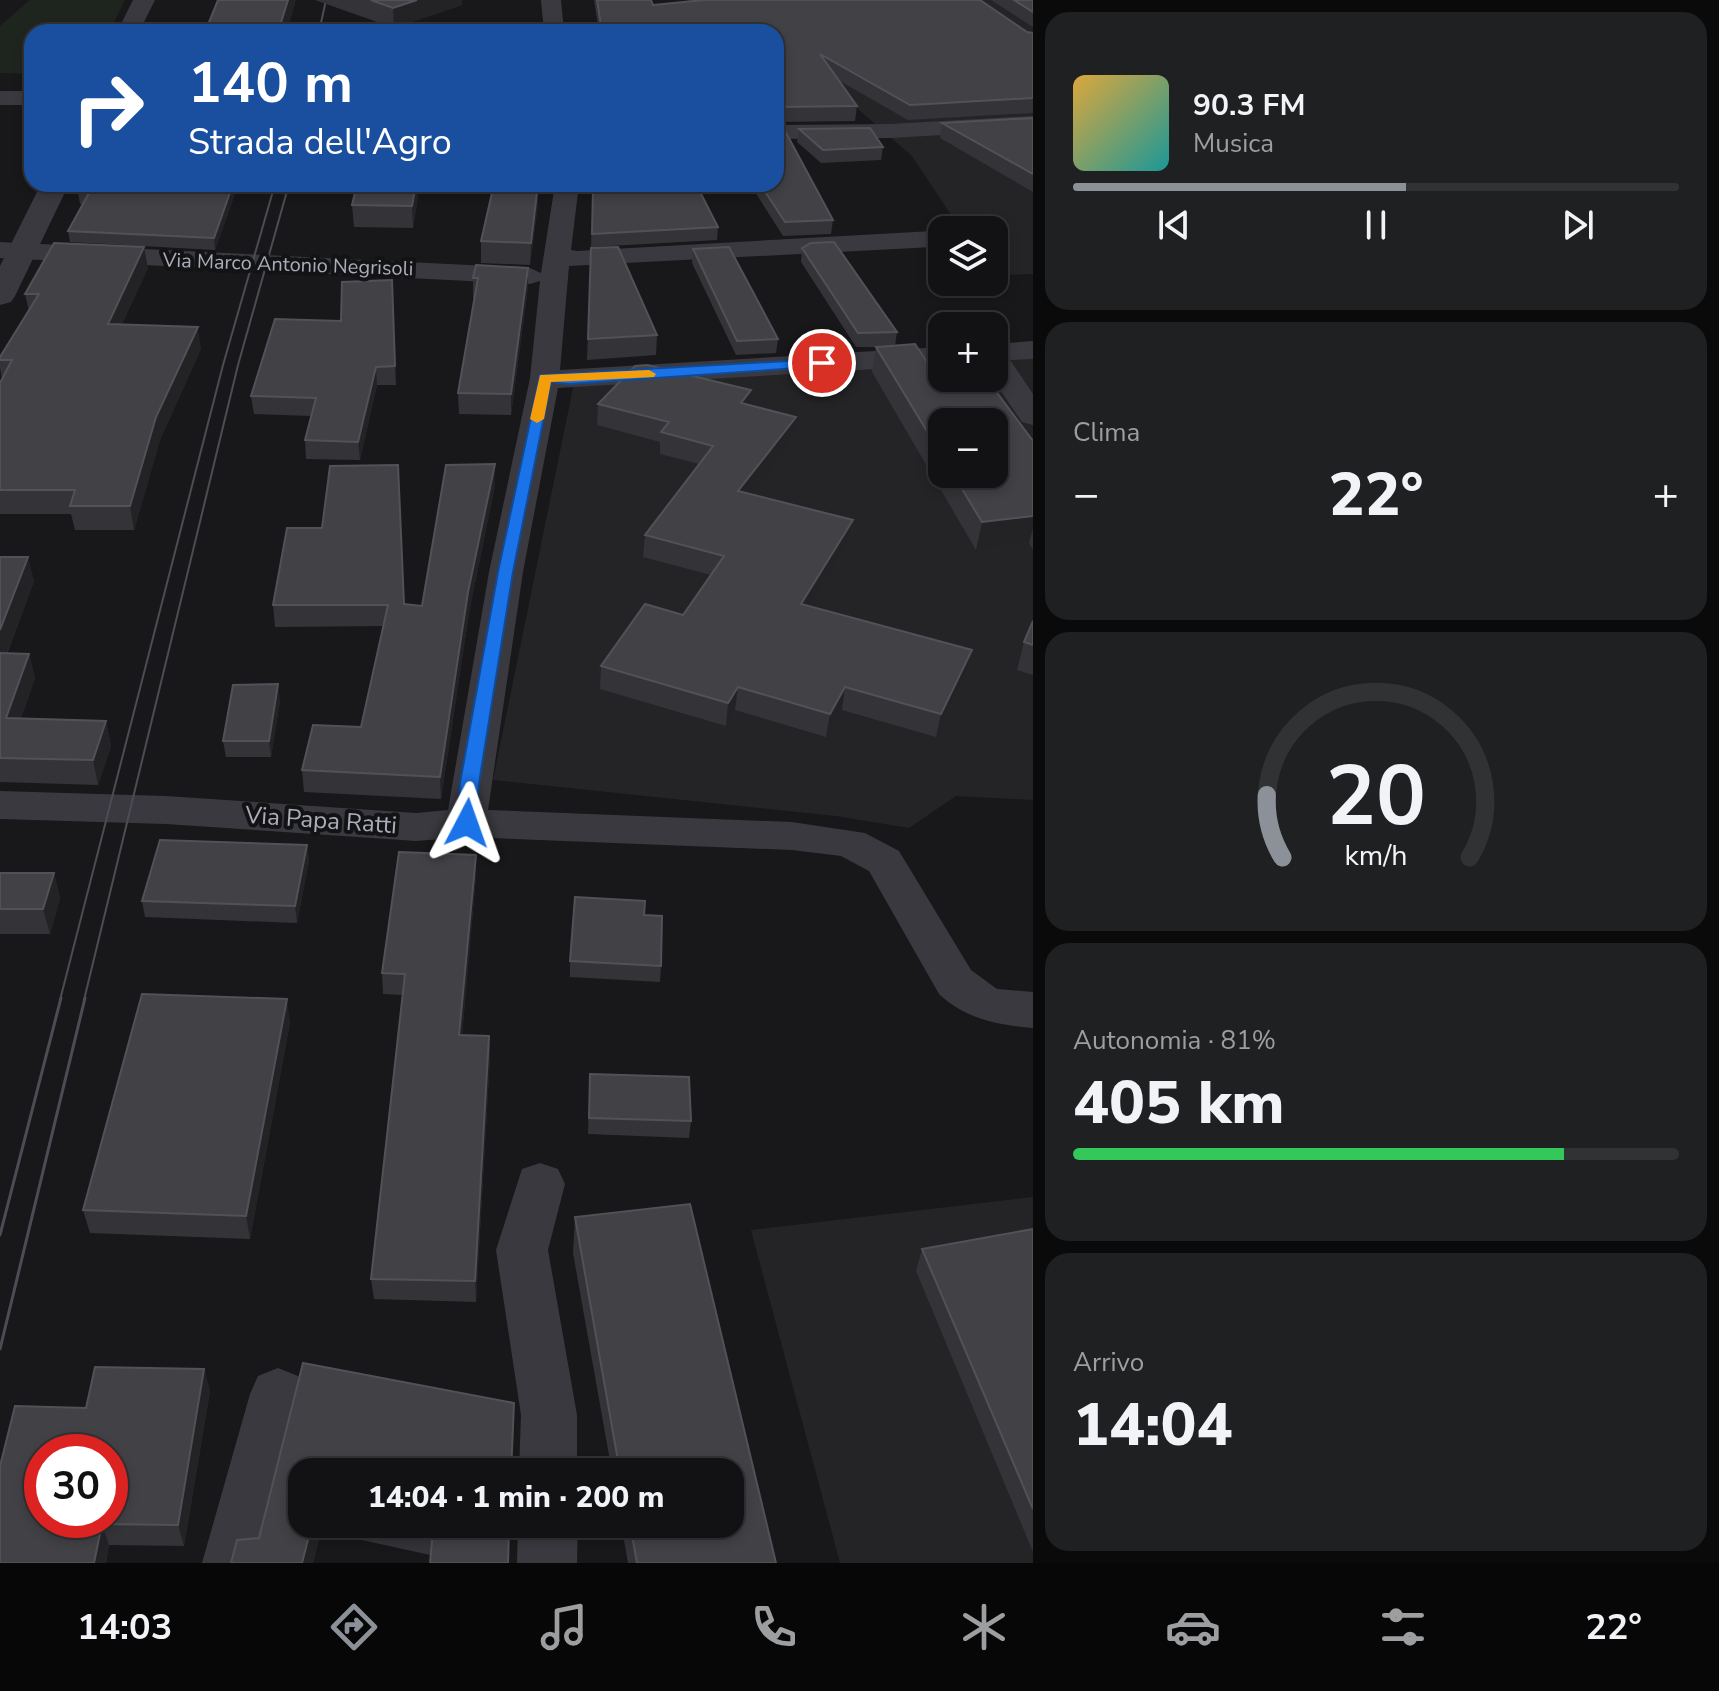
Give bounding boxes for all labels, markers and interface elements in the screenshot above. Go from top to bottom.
text: 140 m [188,45,353,122]
icon: right [56,56,160,160]
text: 90.3 FM [1193,85,1305,126]
text: Strada dell'Agro [188,118,452,167]
text: Musica [1193,126,1274,161]
icon: previous [1152,203,1196,247]
icon: pause [1354,203,1398,247]
icon: next [1556,203,1600,247]
map controls [928,216,1008,488]
button: layers [928,216,1008,296]
street label: Via Marco Antonio Negrisoli [161,247,414,282]
button: + [928,312,1008,392]
pin [788,329,856,397]
icon: arrive [800,341,844,385]
button: − [928,408,1008,488]
text: Clima [1073,415,1140,450]
text: 22° [1328,454,1424,536]
text: − [1073,465,1099,525]
text: + [1653,465,1679,525]
text: 20 [1326,739,1426,852]
position arrow [425,781,509,865]
street label: Via Papa Ratti [243,799,398,841]
text: km/h [1345,836,1407,875]
text: Autonomia · 81% [1073,1023,1276,1058]
text: 405 km [1073,1062,1285,1144]
text: Arrivo [1073,1345,1144,1380]
text: 14:04 [1073,1384,1233,1466]
speed limit sign: 30 [24,1434,128,1538]
text: 14:04 · 1 min · 200 m [368,1477,664,1518]
icon: directions [326,1599,382,1655]
icon: music [536,1599,592,1655]
icon: phone [746,1599,802,1655]
icon: climate [956,1599,1012,1655]
icon: car [1165,1599,1221,1655]
icon: filters [1375,1599,1431,1655]
text: 14:03 [77,1603,172,1652]
text: 22° [1585,1603,1642,1652]

